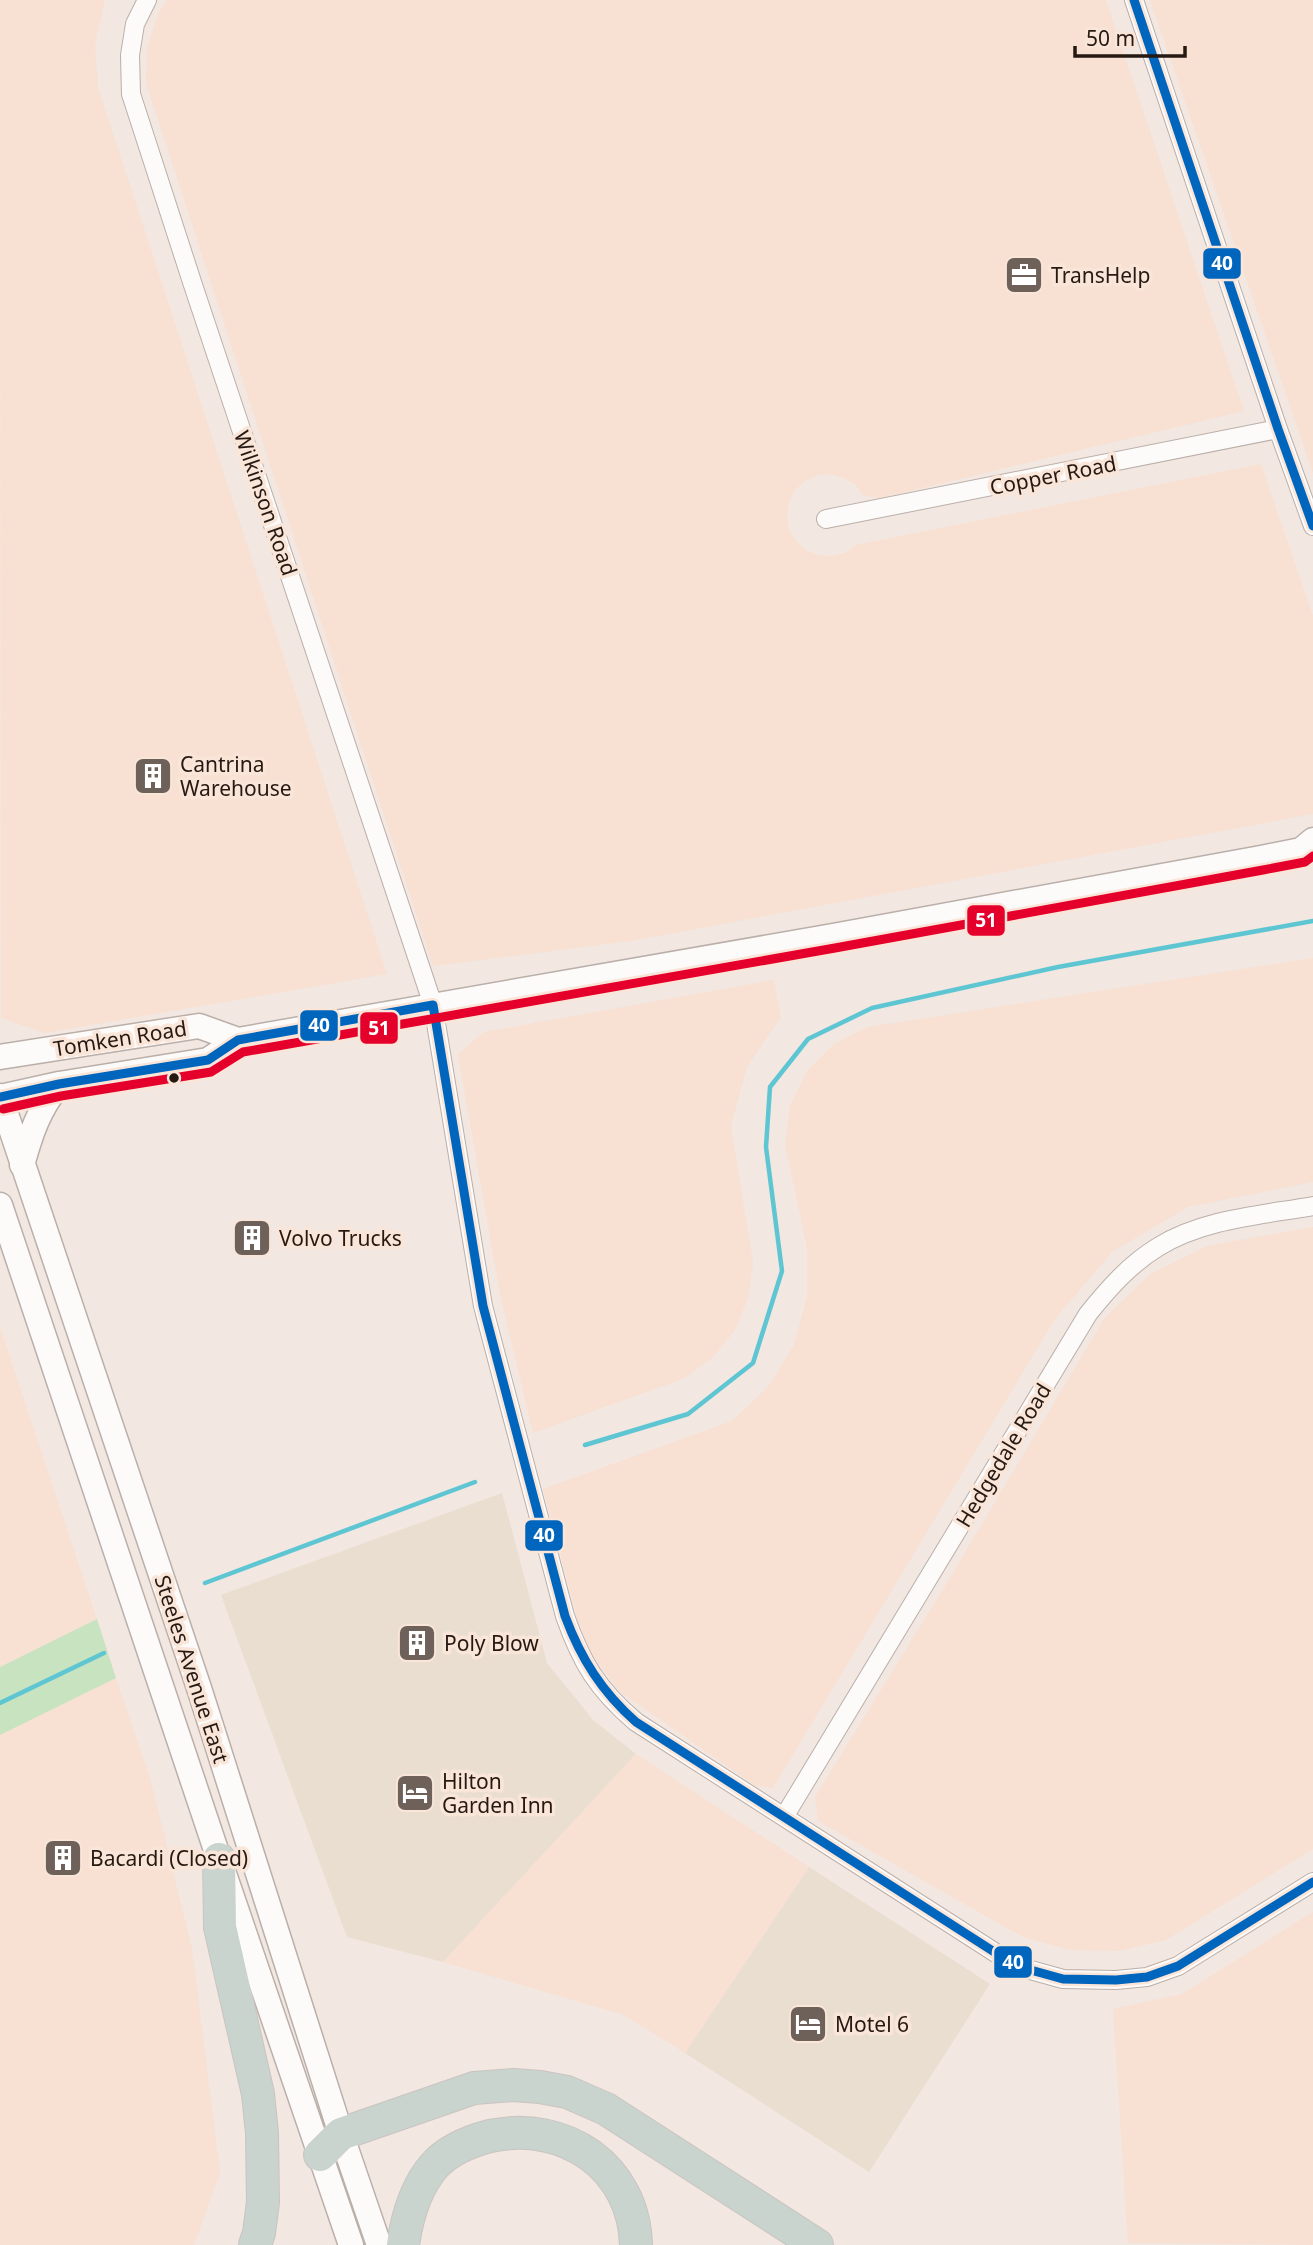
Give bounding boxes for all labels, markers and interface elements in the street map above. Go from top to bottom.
scale bar [1075,14,1185,58]
text: 50 m [1086,24,1135,52]
line badge: 40 [1202,247,1242,280]
text: 40 [1211,250,1233,276]
office icon: TransHelp [1003,254,1045,296]
place label: TransHelp [1051,261,1150,289]
street label: Wilkinson Road [228,427,304,579]
street label: Copper Road [987,449,1119,501]
place label: Cantrina Warehouse [180,750,292,802]
building icon: Cantrina Warehouse [132,755,174,797]
line badge: 51 [966,904,1006,937]
text: 51 [975,907,997,933]
line badge: 40 [299,1009,339,1042]
line badge: 51 [359,1011,399,1045]
text: 40 [308,1012,330,1038]
street label: Tomken Road [51,1014,189,1062]
text: 51 [368,1015,390,1041]
unlabelled marker [167,1071,181,1085]
building icon: Volvo Trucks [231,1217,273,1259]
place label: Volvo Trucks [279,1224,402,1252]
street label: Hedgedale Road [949,1378,1057,1532]
line badge: 40 [524,1519,564,1552]
text: 40 [533,1522,555,1548]
street label: Steeles Avenue East [148,1572,236,1767]
building icon: Poly Blow [396,1622,438,1664]
place label: Poly Blow [444,1629,539,1657]
place label: Hilton Garden Inn [442,1767,554,1819]
hotel icon: Hilton Garden Inn [394,1772,436,1814]
building icon: Bacardi (Closed) [42,1837,84,1879]
place label: Bacardi (Closed) [90,1844,248,1872]
line badge: 40 [993,1945,1033,1979]
text: 40 [1002,1949,1024,1975]
hotel icon: Motel 6 [787,2003,829,2045]
place label: Motel 6 [835,2010,909,2038]

